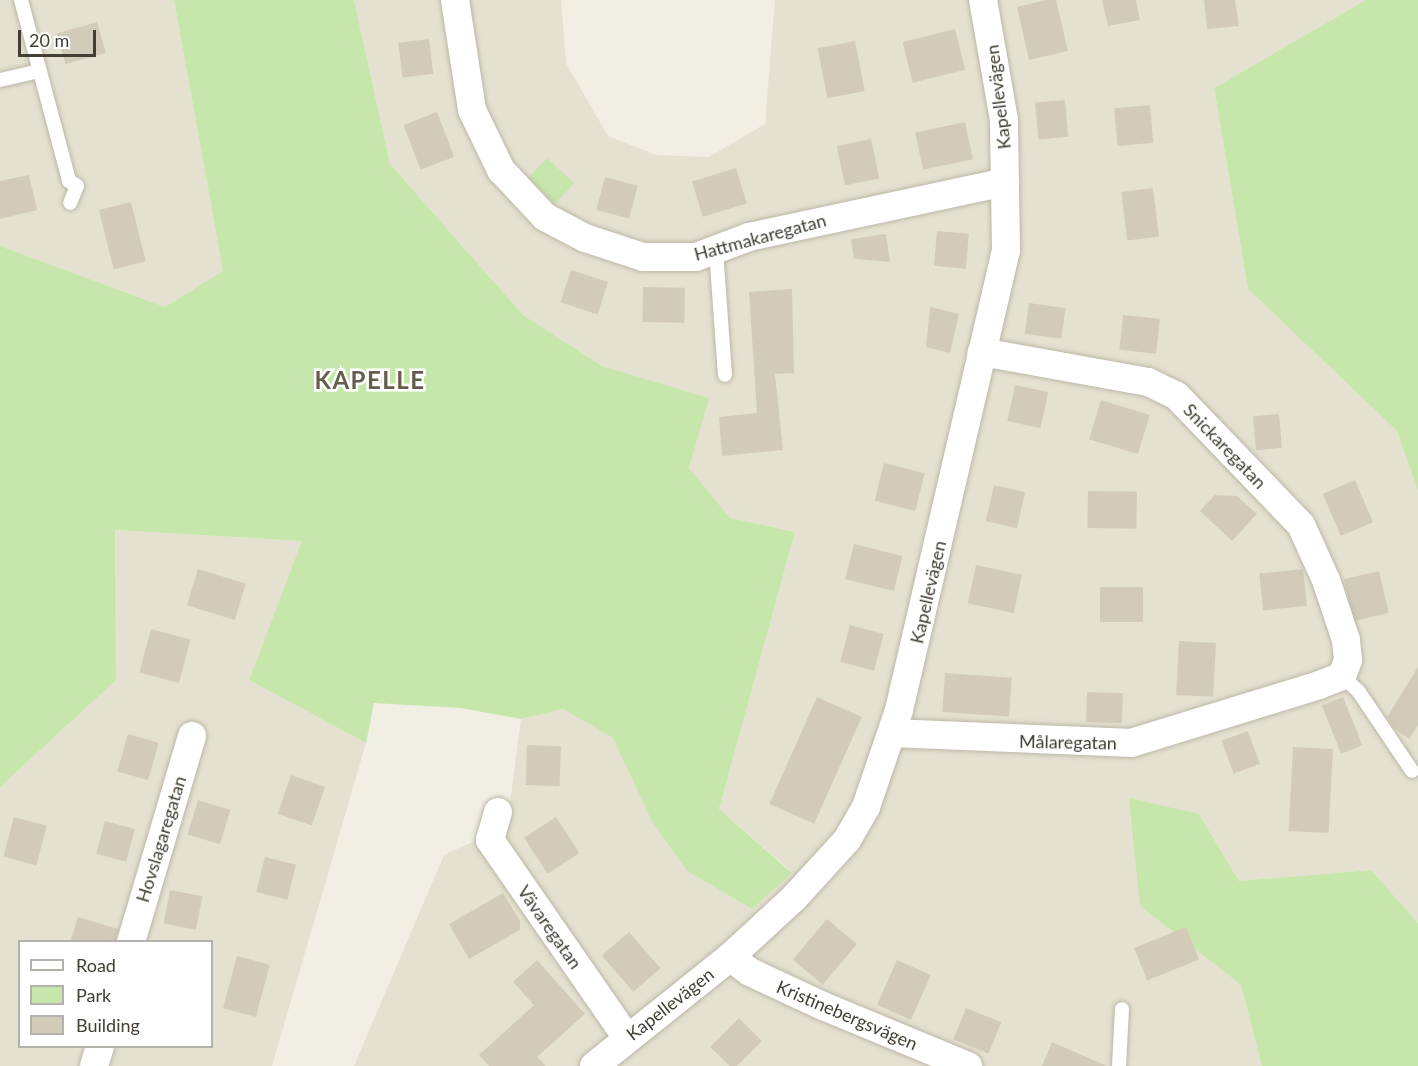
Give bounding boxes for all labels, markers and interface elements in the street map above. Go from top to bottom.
scale bar [21,18,99,56]
text: 20 m [29,29,69,51]
street label: Kapellevägen [981,44,1015,150]
street label: Hattmakaregatan [692,209,828,265]
district label: KAPELLE [314,366,426,394]
street label: Snickaregatan [1179,399,1271,493]
street label: Kapellevägen [906,538,950,646]
street label: Målaregatan [1019,730,1117,754]
street label: Hovslagaregatan [132,773,190,905]
street label: Vävaregatan [513,881,587,973]
legend [18,940,213,1048]
text: Road [76,954,116,976]
street label: Kapellevägen [622,963,718,1045]
street label: Kristinebergsvägen [773,976,921,1054]
text: Park [76,984,111,1006]
text: Building [76,1014,140,1036]

